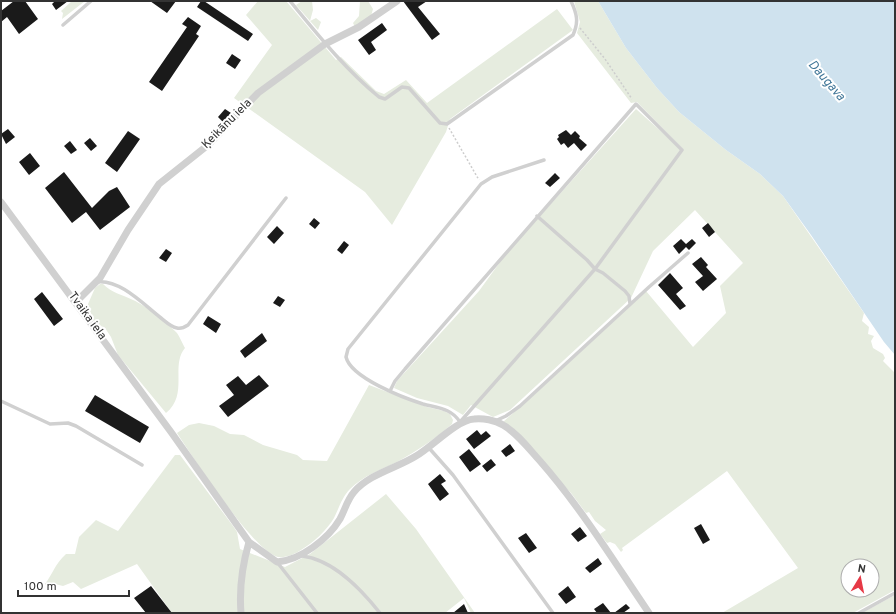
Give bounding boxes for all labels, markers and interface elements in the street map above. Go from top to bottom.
water label: Daugava [804,57,848,105]
street label: Ķeikānu iela [198,95,256,153]
street label: Tvaika iela [64,289,110,343]
north arrow [840,558,880,598]
text: N [856,562,867,577]
scale bar [18,572,129,598]
text: 100 m [24,579,57,595]

